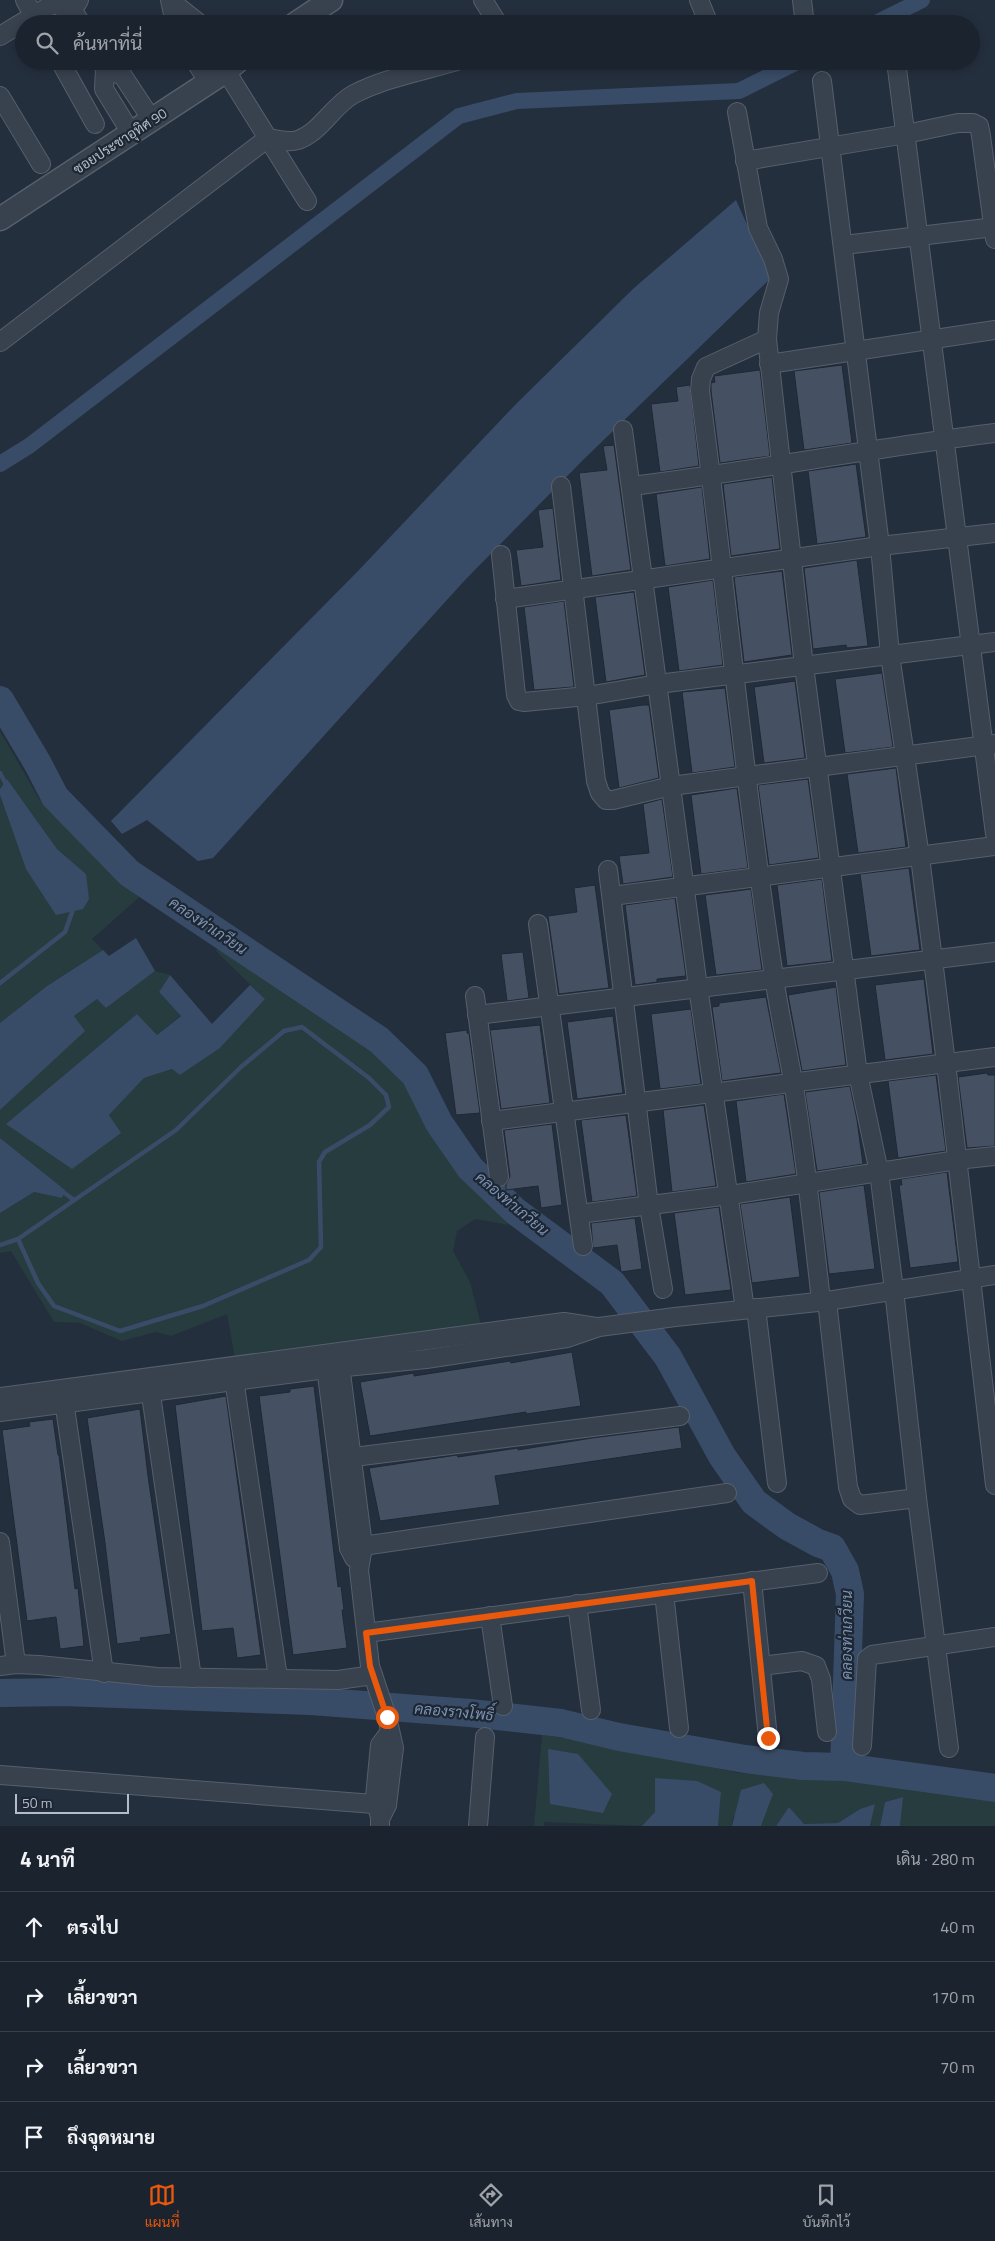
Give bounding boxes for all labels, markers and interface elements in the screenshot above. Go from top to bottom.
search box [15,15,980,70]
text: ค้นหาที่นี่ [73,28,142,57]
icon: search [33,29,61,57]
street label: ซอยประชาอุทิศ 90 [69,102,171,179]
water label: คลองท่าเกวียน [165,891,252,960]
water label: คลองท่าเกวียน [471,1166,554,1242]
water label: คลองท่าเกวียน [835,1590,858,1680]
water label: คลองรางโพธิ์ [414,1693,498,1727]
route start [376,1706,399,1729]
route end [757,1727,780,1750]
scale bar [15,1791,129,1814]
text: 50 m [22,1792,52,1813]
text: 4 นาที [20,1843,75,1875]
text: เดิน · 280 m [896,1847,975,1871]
text: ตรงไป [67,1912,119,1941]
icon: ahead [20,1913,48,1941]
text: 40 m [940,1915,975,1939]
text: เลี้ยวขวา [67,1982,138,2011]
icon: right [20,1983,48,2011]
text: 170 m [931,1985,975,2009]
text: เลี้ยวขวา [67,2052,138,2081]
icon: right [20,2053,48,2081]
text: 70 m [940,2055,975,2079]
text: ถึงจุดหมาย [67,2122,155,2151]
icon: arrive [20,2123,48,2151]
tab: แผนที่ [145,2181,180,2232]
tab: เส้นทาง [469,2181,513,2232]
tab: บันทึกไว้ [802,2181,850,2232]

